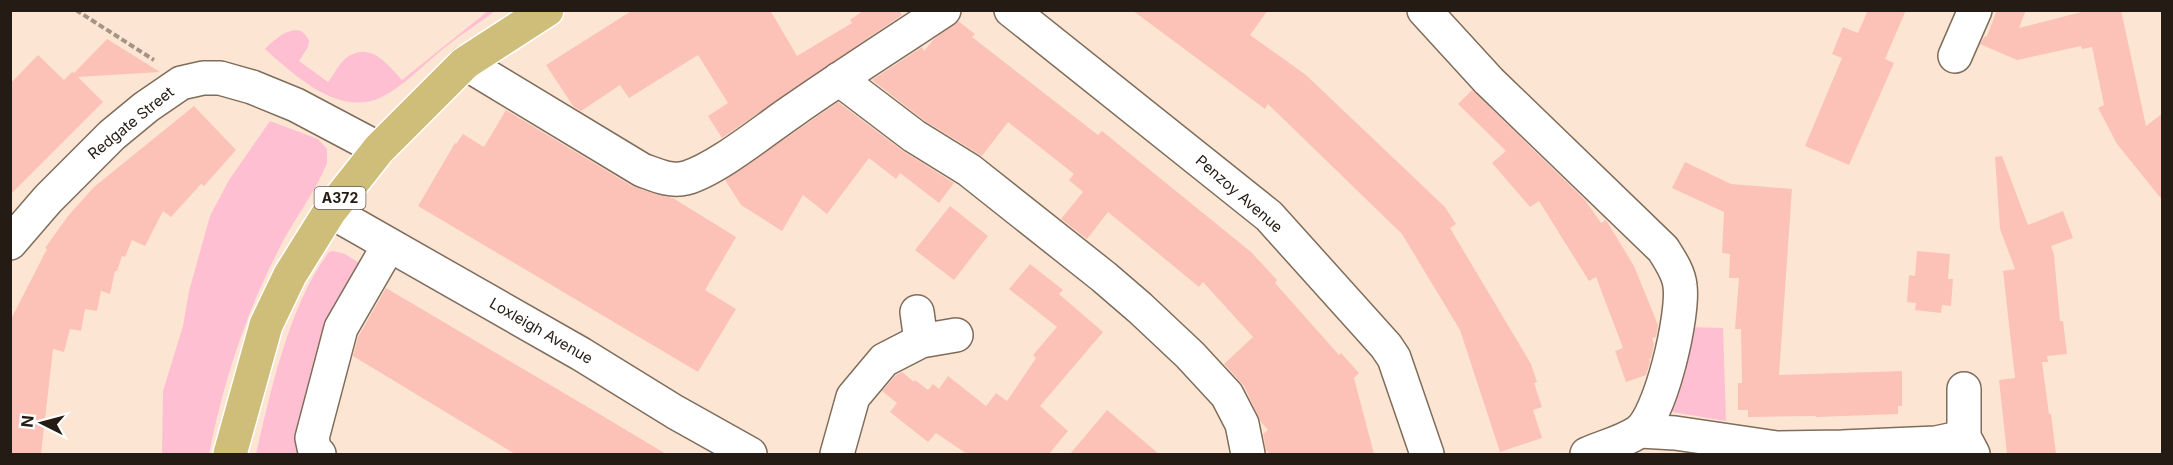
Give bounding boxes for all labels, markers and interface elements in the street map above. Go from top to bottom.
street label: Redgate Street [84,82,178,163]
street label: Penzoy Avenue [1192,151,1287,237]
road number: A372 [314,187,366,209]
street label: Loxleigh Avenue [486,293,596,368]
north arrow [12,393,72,453]
text: N [16,414,38,429]

